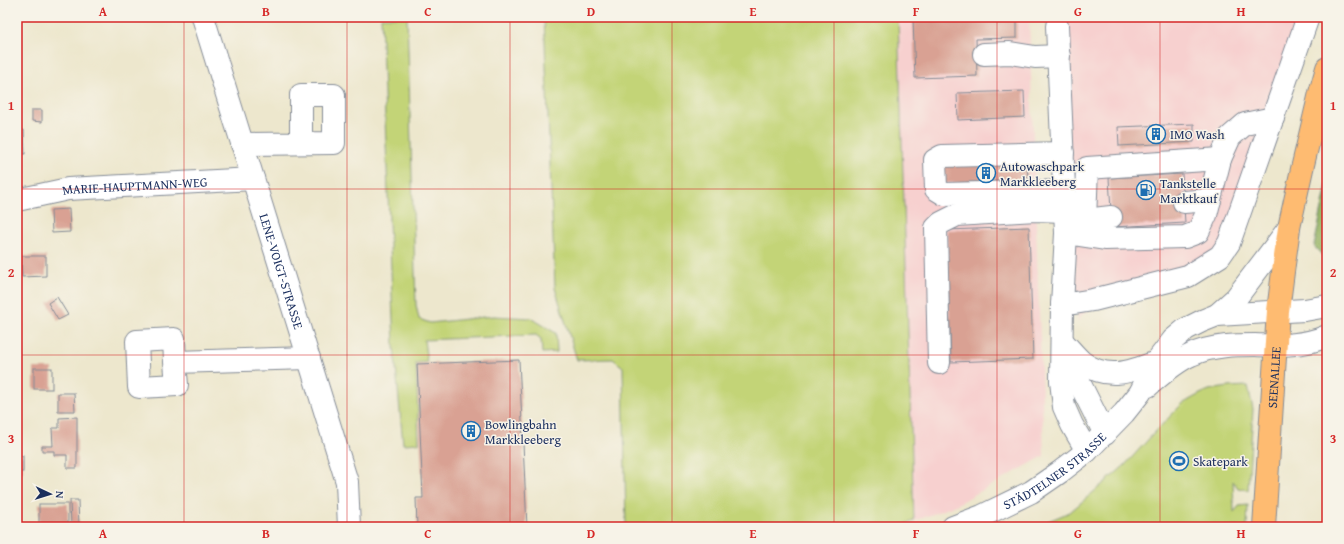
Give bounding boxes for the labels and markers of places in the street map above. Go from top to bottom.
building icon: IMO Wash [1145,123,1167,145]
place label: IMO Wash [1170,125,1225,144]
place label: Autowaschpark Markkleeberg [1000,157,1085,191]
building icon: Autowaschpark Markkleeberg [975,162,997,184]
place label: Tankstelle Marktkauf [1160,174,1219,208]
fuel station icon: Tankstelle Marktkauf [1135,179,1157,201]
place label: Bowlingbahn Markkleeberg [485,415,561,449]
building icon: Bowlingbahn Markkleeberg [460,420,482,442]
sports icon: Skatepark [1168,450,1190,472]
place label: Skatepark [1193,452,1248,471]

